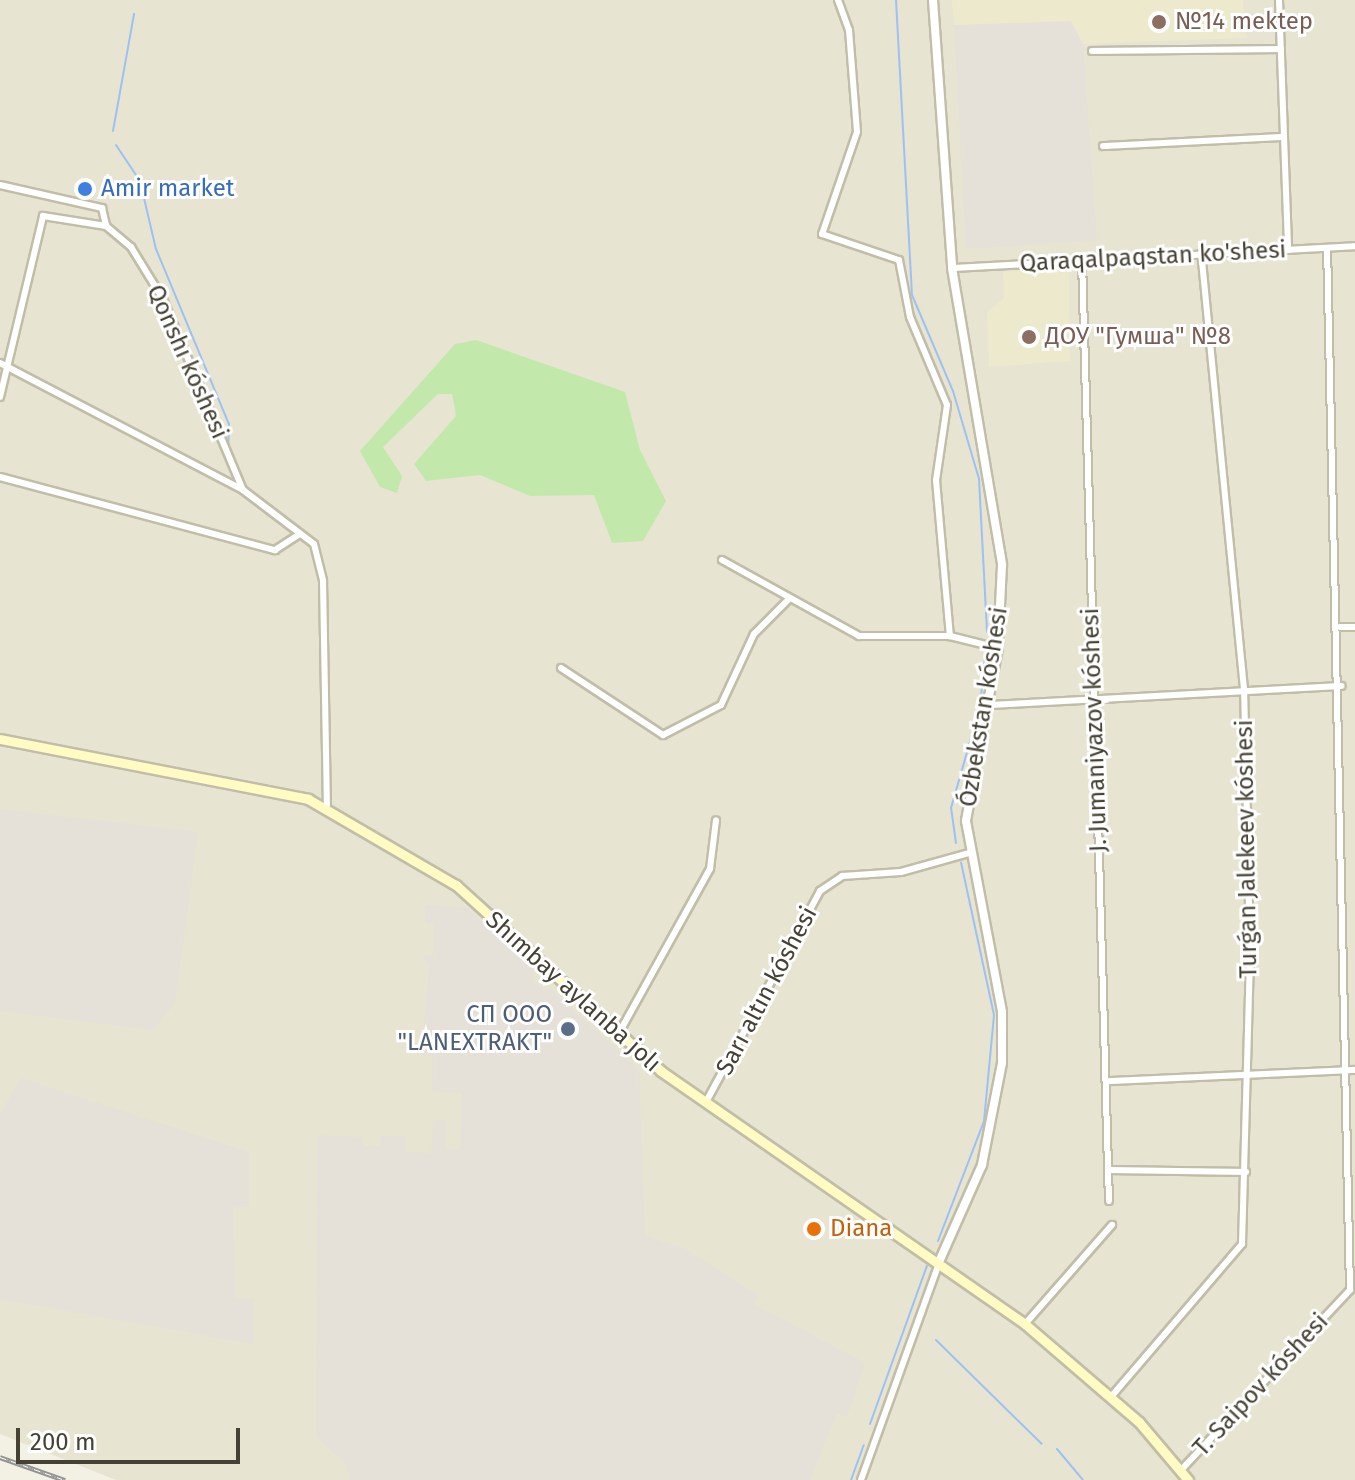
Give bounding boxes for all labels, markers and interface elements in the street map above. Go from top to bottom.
place label: №14 mektep [1175,8,1313,36]
marker: №14 mektep [1150,13,1168,31]
place label: Amir market [101,175,234,203]
marker: Amir market [76,180,94,198]
street label: Qaraqalpaqstan ko'shesi [1019,236,1287,278]
street label: Qonshı kóshesi [140,281,234,443]
place label: ДОУ "Гумша" №8 [1045,323,1231,351]
marker: ДОУ "Гумша" №8 [1020,328,1038,346]
street label: Ózbekstan kóshesi [954,605,1014,809]
street label: J. Jumaniyazov kóshesi [1076,607,1114,853]
street label: Turǵan Jalekeev kóshesi [1230,719,1264,979]
street label: Sarı altın kóshesi [710,902,824,1080]
street label: Shımbay aylanba jolı [479,906,667,1078]
place label: СП ООО "LANEXTRAKT" [397,1001,552,1057]
marker: СП ООО "LANEXTRAKT" [559,1020,577,1038]
place label: Diana [830,1215,892,1243]
marker: Diana [805,1220,823,1238]
street label: T. Saipov kóshesi [1187,1308,1335,1462]
scale bar [20,1412,244,1462]
text: 200 m [30,1428,96,1456]

